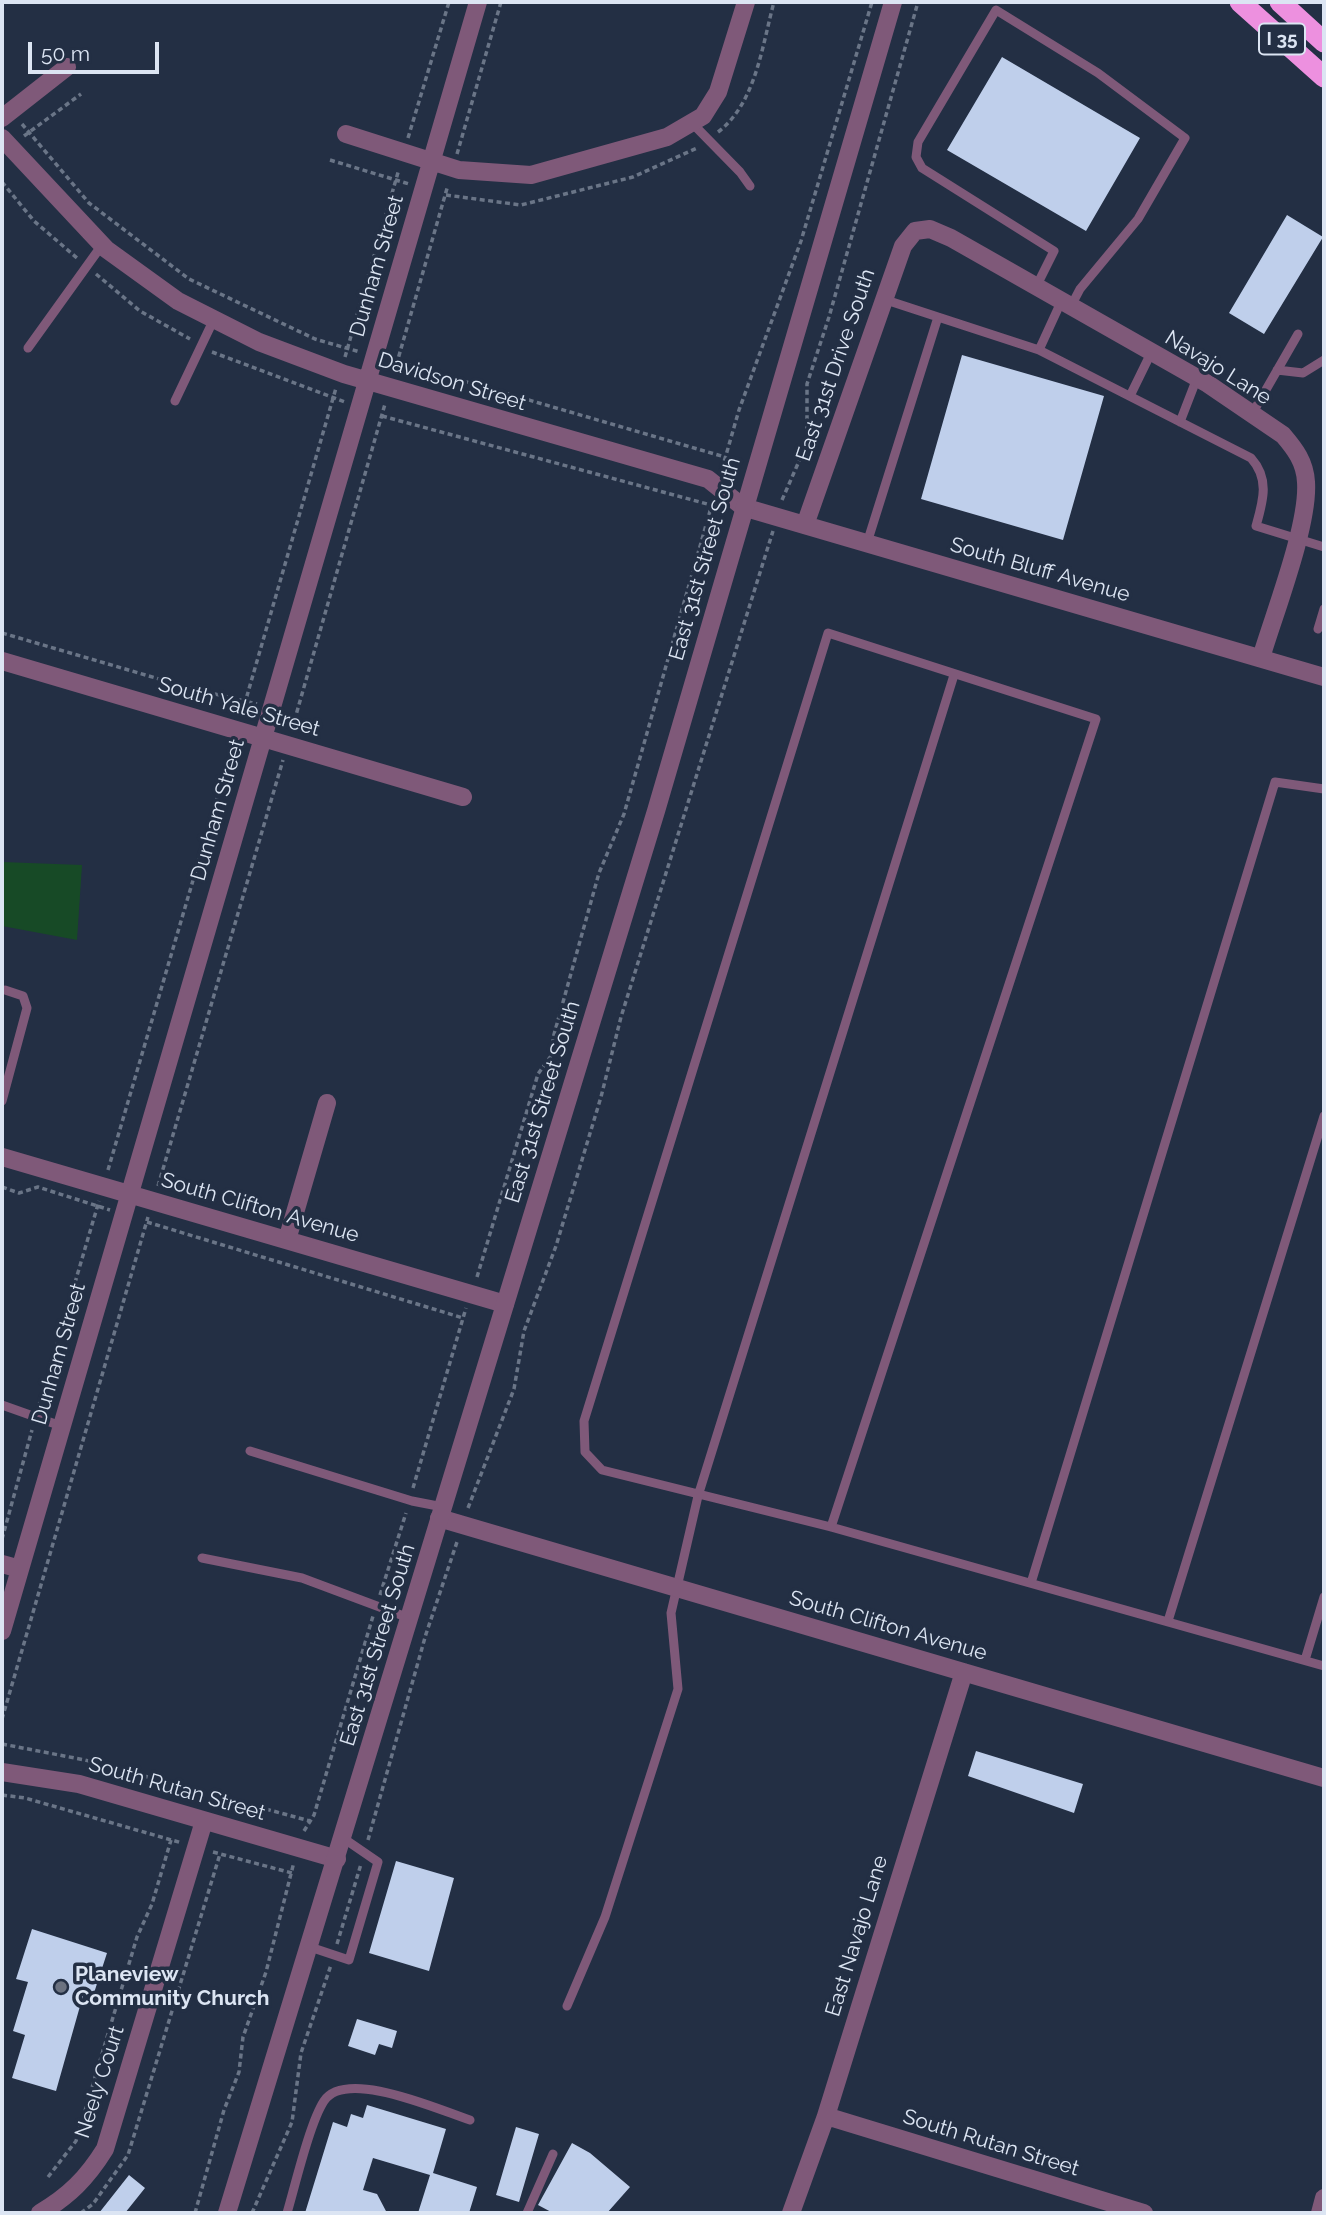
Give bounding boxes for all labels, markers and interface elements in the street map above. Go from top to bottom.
road number: I 35 [1259,23,1305,54]
scale bar [32,28,163,72]
text: 50 m [41,41,90,66]
street label: Dunham Street [345,192,409,340]
street label: East 31st Drive South [791,265,881,465]
street label: Navajo Lane [1160,325,1276,411]
street label: Davidson Street [375,348,529,416]
street label: East 31st Street South [664,455,746,663]
street label: South Bluff Avenue [947,532,1133,608]
street label: South Yale Street [155,672,323,742]
street label: Dunham Street [186,736,250,884]
street label: East 31st Street South [500,998,586,1206]
street label: South Clifton Avenue [158,1168,362,1248]
street label: Dunham Street [27,1280,91,1428]
street label: East 31st Street South [335,1541,421,1749]
street label: South Clifton Avenue [786,1586,990,1666]
street label: South Rutan Street [86,1752,268,1826]
street label: East Navajo Lane [821,1852,893,2020]
place label: Planeview Community Church [75,1962,269,2012]
marker: Planeview Community Church [53,1979,69,1995]
street label: Neely Court [70,2023,130,2141]
street label: South Rutan Street [900,2104,1082,2182]

